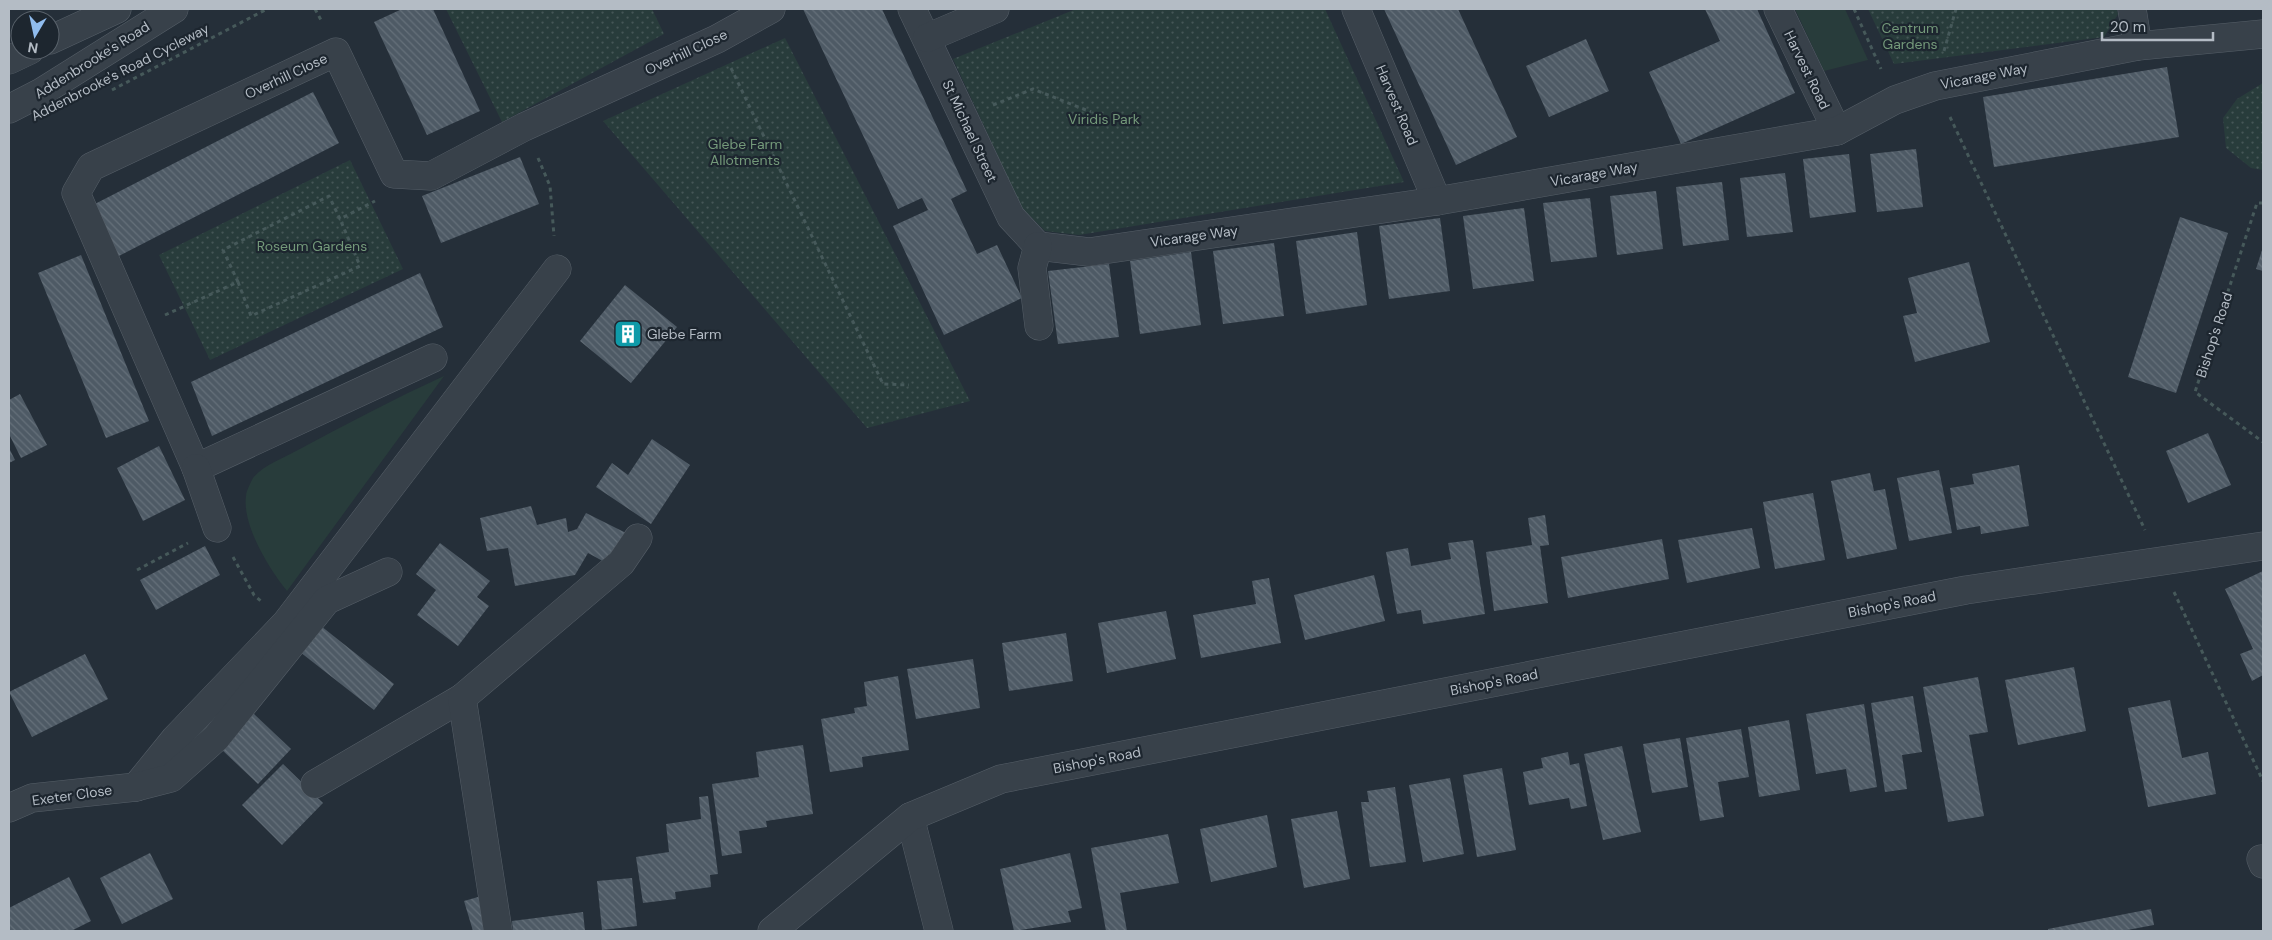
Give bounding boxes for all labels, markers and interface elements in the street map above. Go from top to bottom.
north arrow [10,10,60,60]
scale bar [2102,10,2213,42]
street label: Addenbrooke's Road [31,17,153,103]
text: 20 m [2110,17,2146,37]
street label: Addenbrooke's Road Cycleway [28,19,212,125]
park label: Centrum Gardens [1881,19,1939,53]
street label: Overhill Close [642,25,730,79]
street label: Harvest Road [1780,27,1834,113]
text: N [27,38,39,58]
street label: Overhill Close [242,49,330,103]
street label: Vicarage Way [1939,59,2029,93]
street label: Harvest Road [1372,62,1422,148]
street label: St Michael Street [938,77,1002,185]
park label: Viridis Park [1068,110,1140,128]
park label: Glebe Farm Allotments [708,135,782,169]
street label: Vicarage Way [1549,157,1639,191]
street label: Vicarage Way [1149,221,1239,251]
park label: Roseum Gardens [257,237,367,255]
street label: Bishop's Road [2192,290,2236,380]
building icon: Glebe Farm [613,319,643,349]
place label: Glebe Farm [647,325,721,343]
street label: Bishop's Road [1847,587,1937,621]
street label: Bishop's Road [1449,665,1539,699]
street label: Bishop's Road [1052,743,1142,777]
street label: Exeter Close [31,780,113,810]

